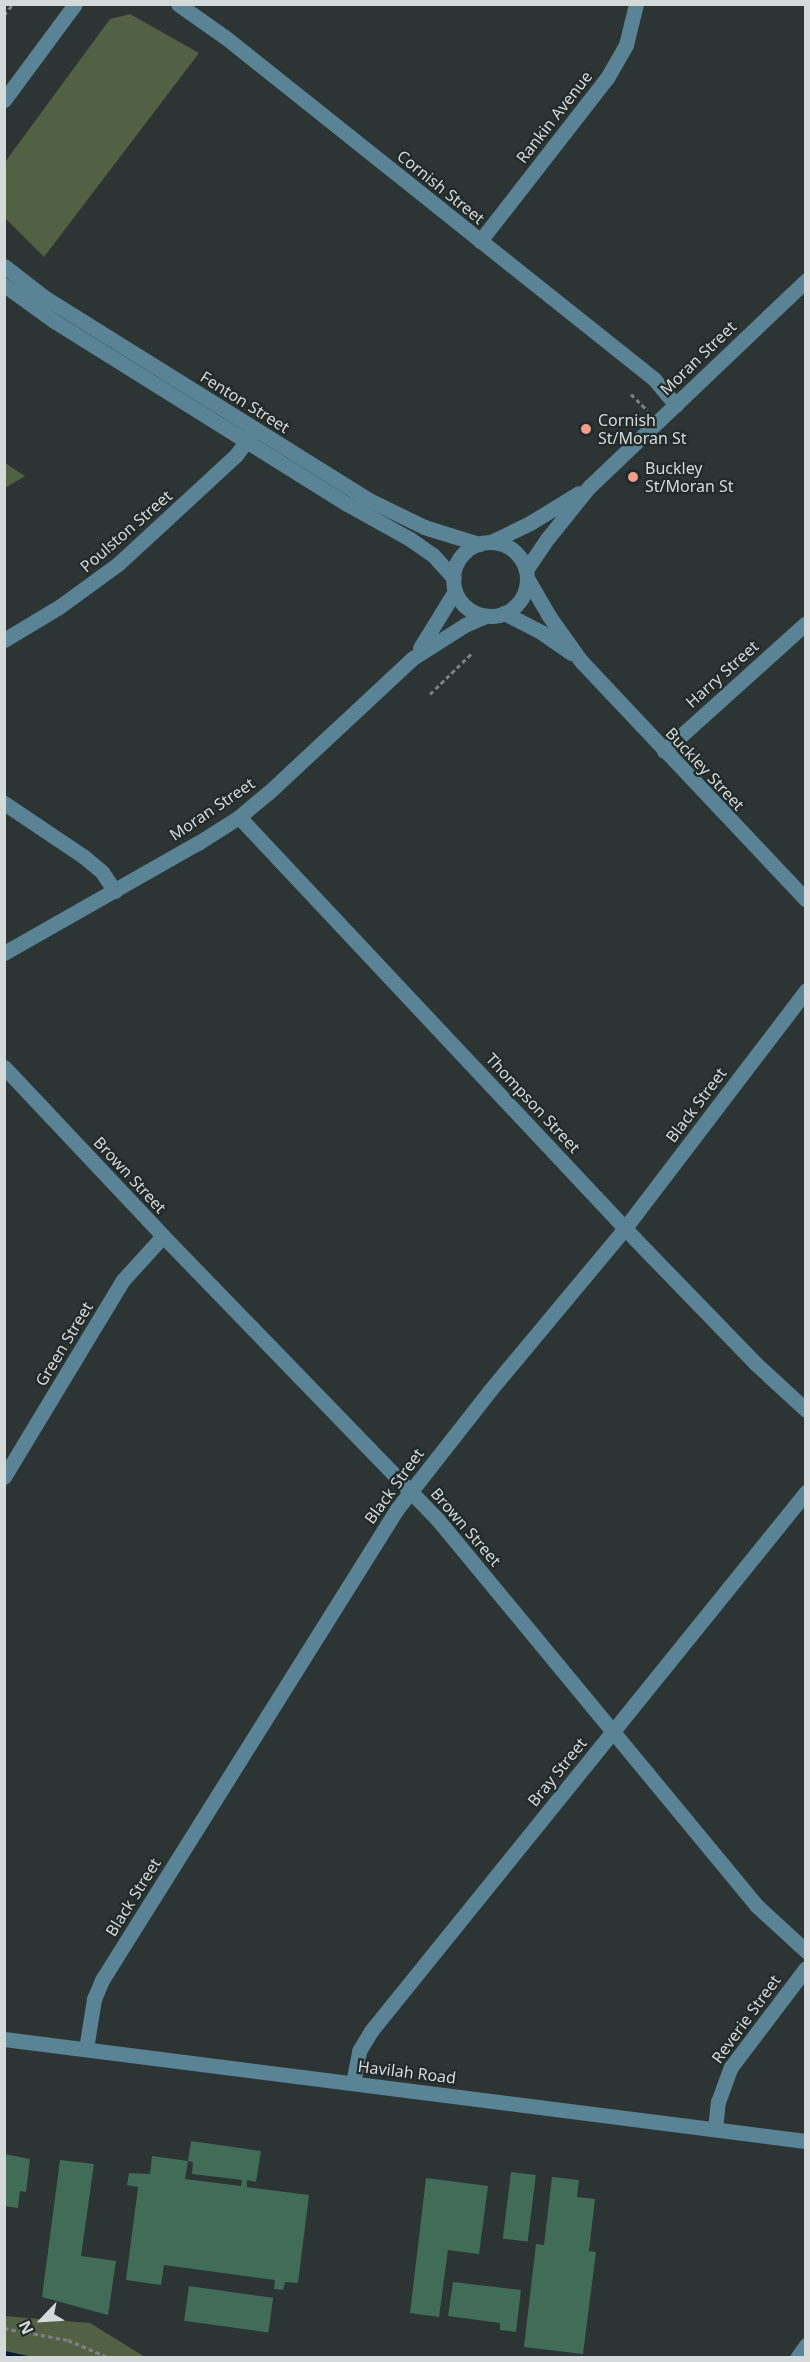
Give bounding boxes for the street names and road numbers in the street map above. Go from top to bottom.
street label: Rankin Avenue [512,67,596,167]
street label: Cornish Street [393,146,489,228]
street label: Moran Street [656,317,740,399]
street label: Fenton Street [197,367,293,437]
street label: Poulston Street [76,486,176,576]
street label: Harry Street [682,636,762,712]
street label: Buckley Street [662,724,748,814]
street label: Moran Street [166,774,258,844]
street label: Thompson Street [482,1049,584,1157]
street label: Black Street [662,1064,730,1146]
street label: Brown Street [90,1133,170,1217]
street label: Green Street [31,1298,97,1390]
street label: Black Street [360,1445,428,1527]
street label: Brown Street [427,1484,505,1570]
street label: Bray Street [524,1734,590,1810]
street label: Black Street [101,1854,165,1940]
street label: Reverie Street [708,1971,784,2067]
street label: Havilah Road [357,2056,457,2088]

